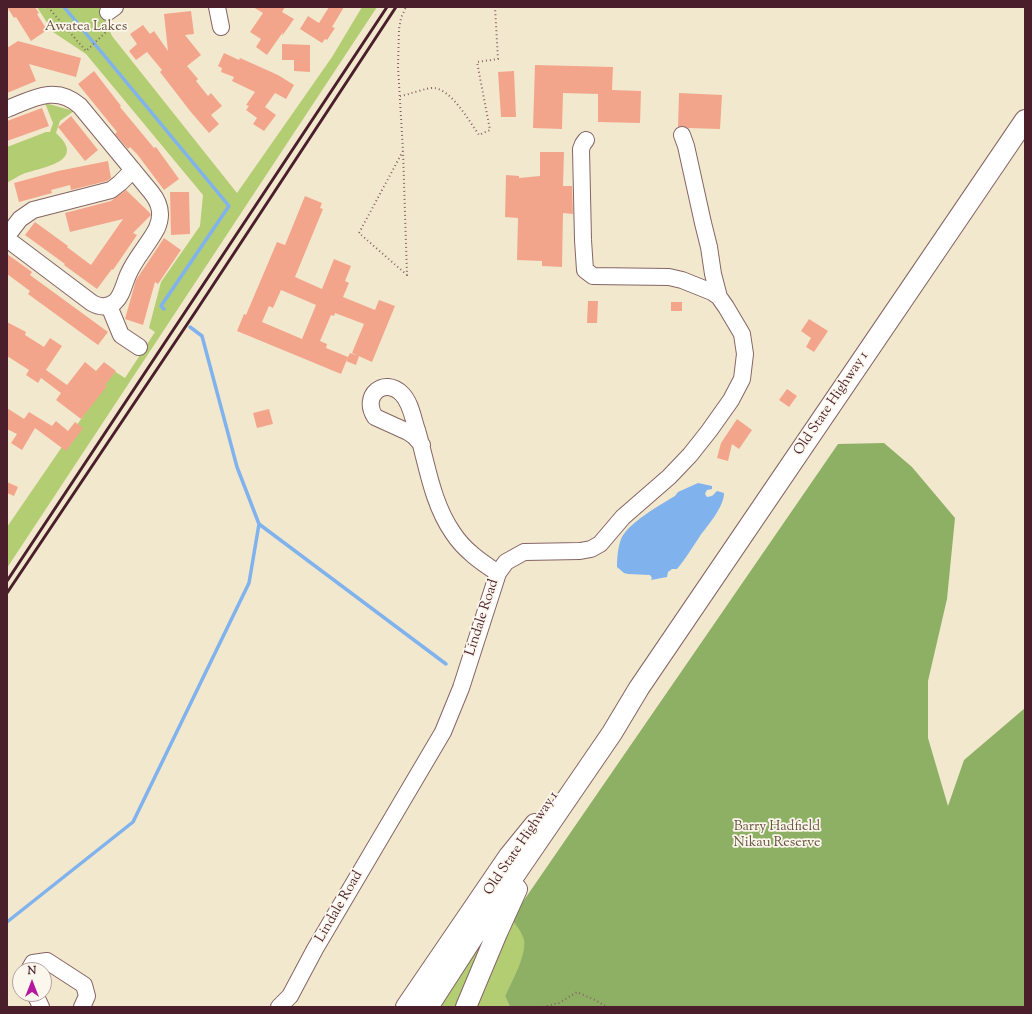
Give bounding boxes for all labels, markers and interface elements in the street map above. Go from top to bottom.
park label: Awatea Lakes [45,20,127,36]
street label: Old State Highway 1 [791,349,873,459]
street label: Lindale Road [463,578,503,658]
street label: Old State Highway 1 [481,789,563,899]
park label: Barry Hadfield Nikau Reserve [734,820,820,852]
street label: Lindale Road [313,868,367,946]
north arrow [12,962,52,1002]
text: N [28,963,36,979]

